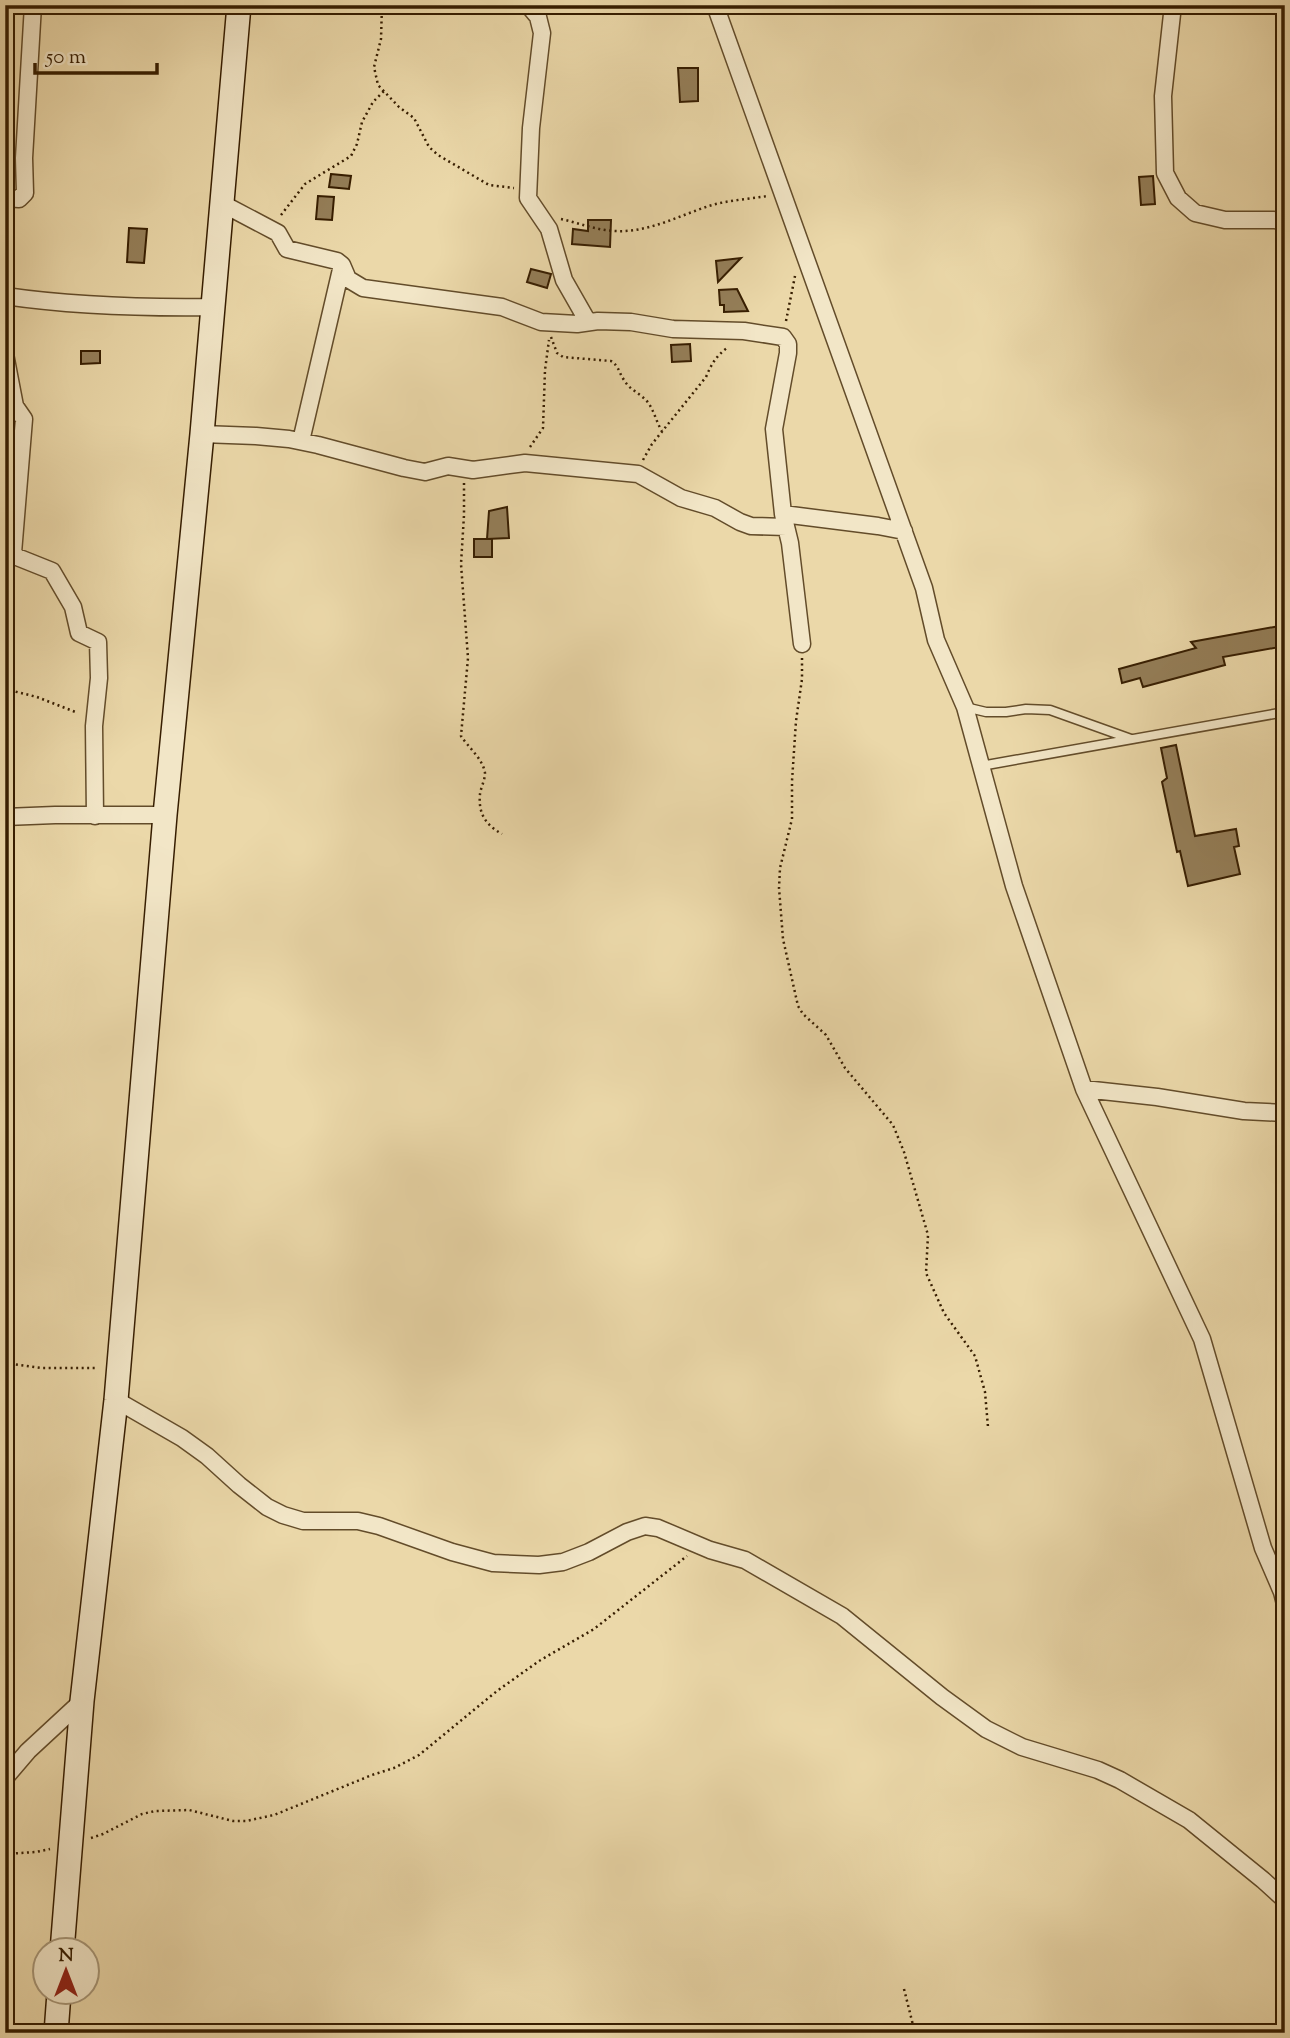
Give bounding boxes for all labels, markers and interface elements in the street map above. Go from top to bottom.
scale bar [35,32,158,76]
text: 50 m [45,43,86,73]
north arrow [32,1937,102,2007]
text: N [58,1943,74,1970]

